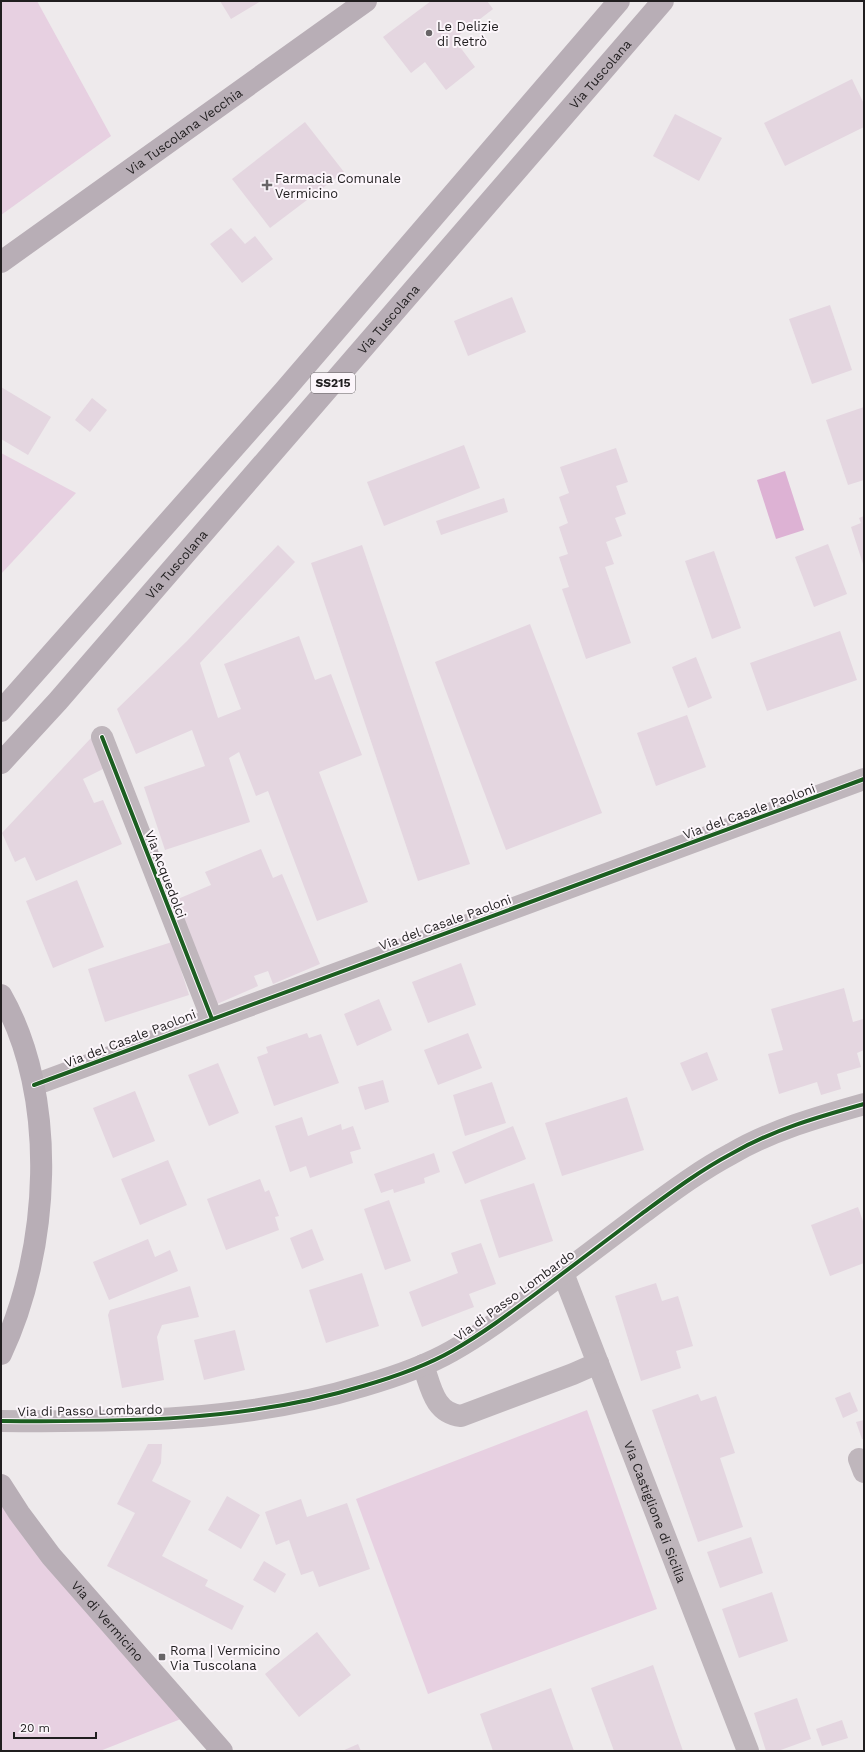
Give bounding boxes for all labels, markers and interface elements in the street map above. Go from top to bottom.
place label: Le Delizie di Retrò [437,19,499,49]
marker: Le Delizie di Retrò [424,28,434,38]
street label: Via Tuscolana [566,36,635,112]
street label: Via Tuscolana Vecchia [123,85,246,178]
place label: Farmacia Comunale Vermicino [275,171,401,201]
marker: Farmacia Comunale Vermicino [262,180,272,190]
street label: Via Tuscolana [354,281,423,357]
road number: SS215 [311,373,355,393]
street label: Via Tuscolana [143,526,211,602]
street label: Via del Casale Paoloni [681,781,817,842]
street label: Via Acquedolci [142,828,189,920]
street label: Via del Casale Paoloni [377,892,513,953]
street label: Via del Casale Paoloni [62,1006,198,1071]
street label: Via di Passo Lombardo [451,1247,578,1344]
street label: Via di Passo Lombardo [17,1402,163,1419]
street label: Via Castiglione di Sicilia [621,1439,689,1586]
street label: Via di Vermicino [68,1578,147,1665]
place label: Roma | Vermicino Via Tuscolana [170,1643,281,1673]
marker: Roma | Vermicino Via Tuscolana [157,1652,167,1662]
scale bar [14,1714,96,1740]
text: 20 m [20,1721,50,1735]

